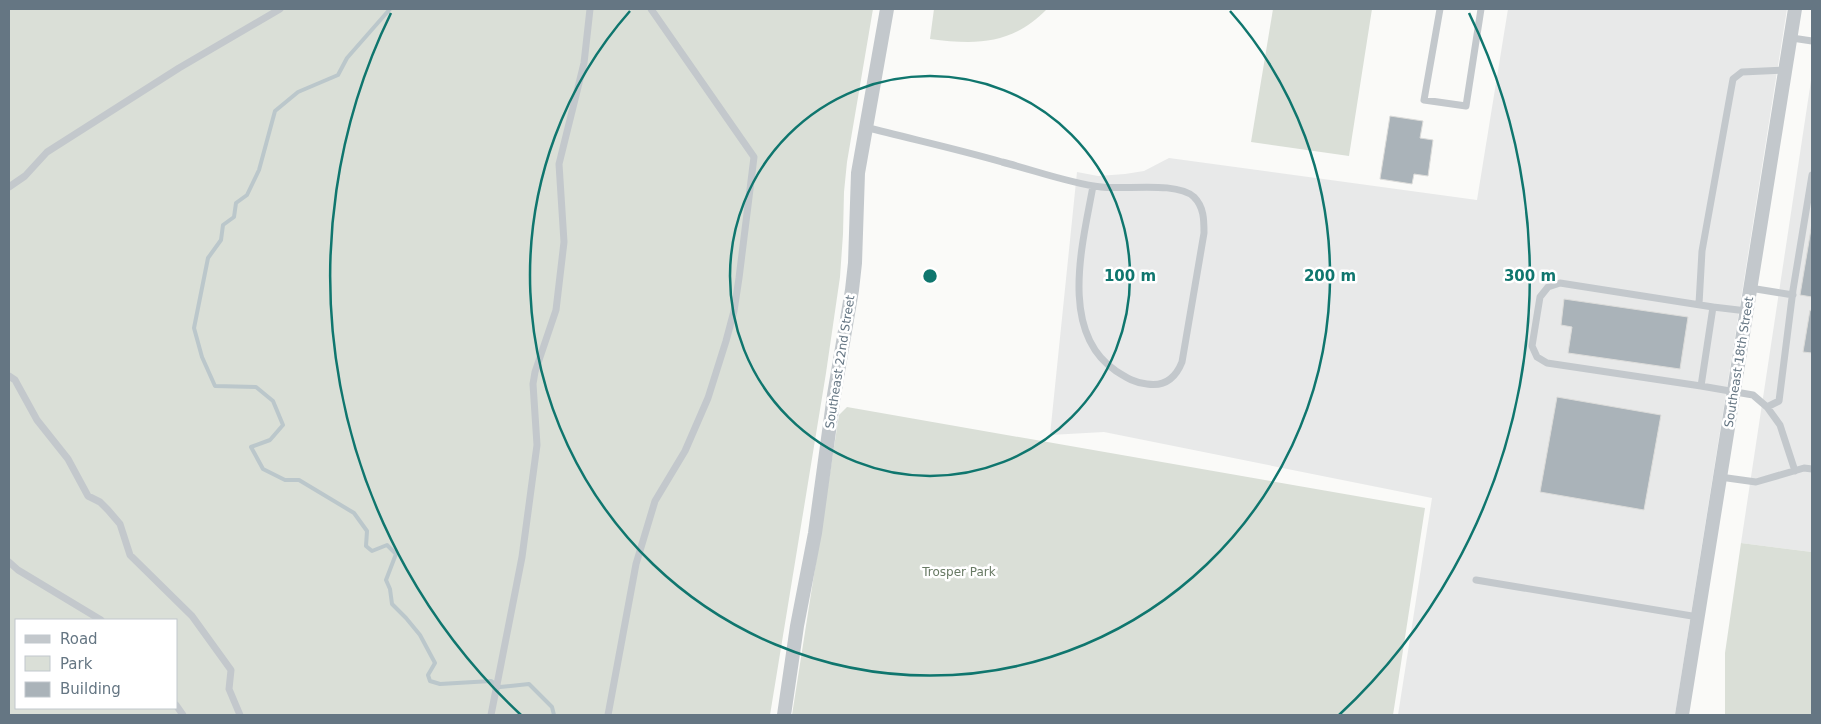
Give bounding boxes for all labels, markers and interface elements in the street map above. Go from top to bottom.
centre of rings [921,267,939,285]
text: 100 m [1104,267,1156,285]
text: 200 m [1304,267,1356,285]
text: 300 m [1504,267,1556,285]
street label: Southeast 22nd Street [823,294,858,430]
street label: Southeast 18th Street [1722,295,1756,428]
park label: Trosper Park [921,565,996,579]
legend [15,619,178,709]
text: Road [60,630,98,648]
text: Park [60,655,93,673]
text: Building [60,680,121,698]

